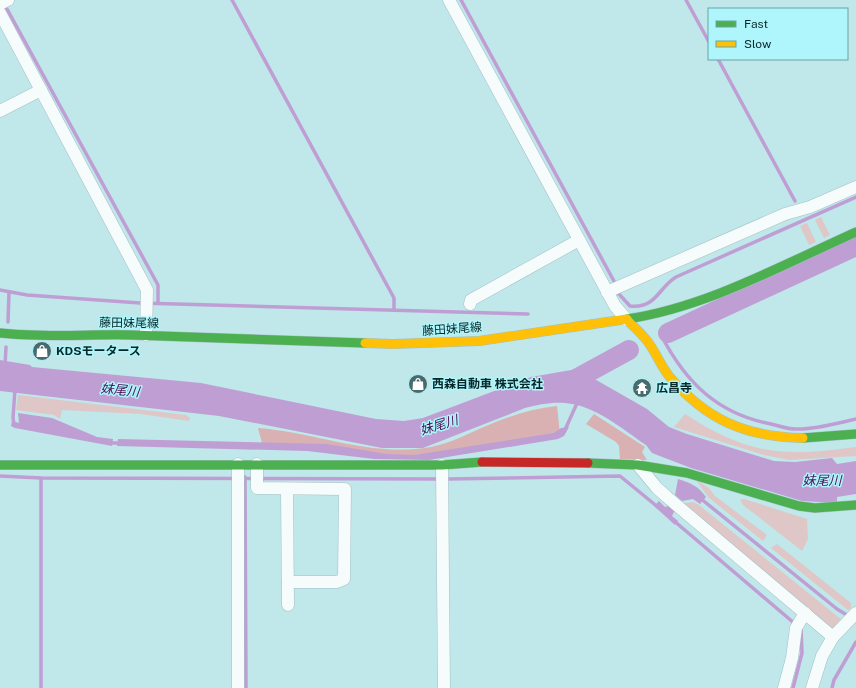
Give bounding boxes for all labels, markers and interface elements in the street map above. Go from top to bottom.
legend [708,8,848,60]
text: Fast [744,17,769,31]
text: Slow [744,37,772,51]
street label: 藤田妹尾線 [99,315,159,331]
street label: 藤田妹尾線 [422,320,482,338]
shop icon: KDSモータース [31,340,53,362]
place label: KDSモータース [56,344,141,358]
shop icon: 西森自動車 株式会社 [407,373,429,395]
place label: 西森自動車 株式会社 [432,377,543,391]
temple icon: 広昌寺 [631,377,653,399]
water label: 妹尾川 [100,381,142,400]
place label: 広昌寺 [656,381,692,395]
water label: 妹尾川 [418,412,462,438]
water label: 妹尾川 [802,473,843,488]

